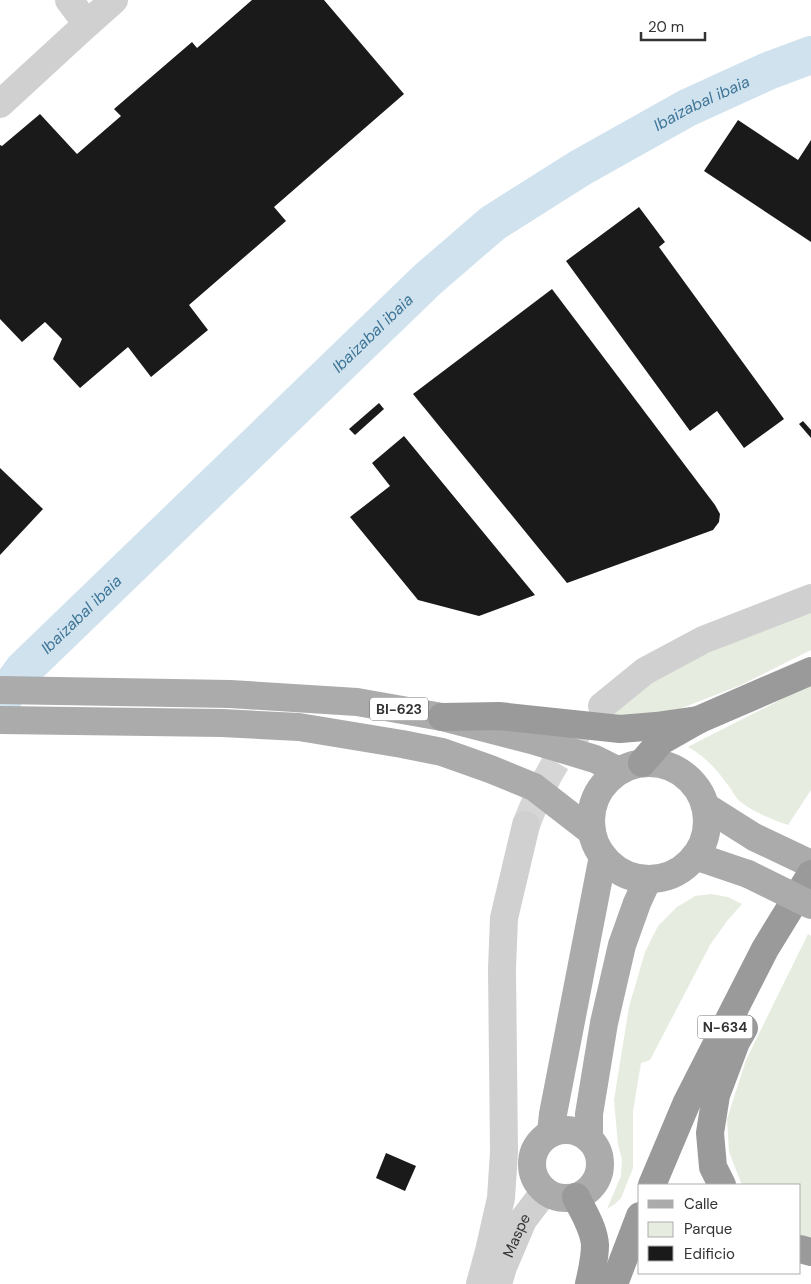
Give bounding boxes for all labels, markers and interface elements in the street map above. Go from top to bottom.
scale bar [641,10,705,42]
text: 20 m [648,17,684,37]
water label: Ibaizabal ibaia [650,71,753,136]
water label: Ibaizabal ibaia [328,289,418,377]
water label: Ibaizabal ibaia [36,570,126,658]
road number: BI-623 [370,698,428,721]
road number: N-634 [698,1016,752,1038]
legend [638,1184,801,1274]
text: Calle [684,1194,718,1214]
street label: Maspe [498,1209,535,1261]
text: Parque [684,1219,732,1239]
text: Edificio [684,1244,735,1264]

